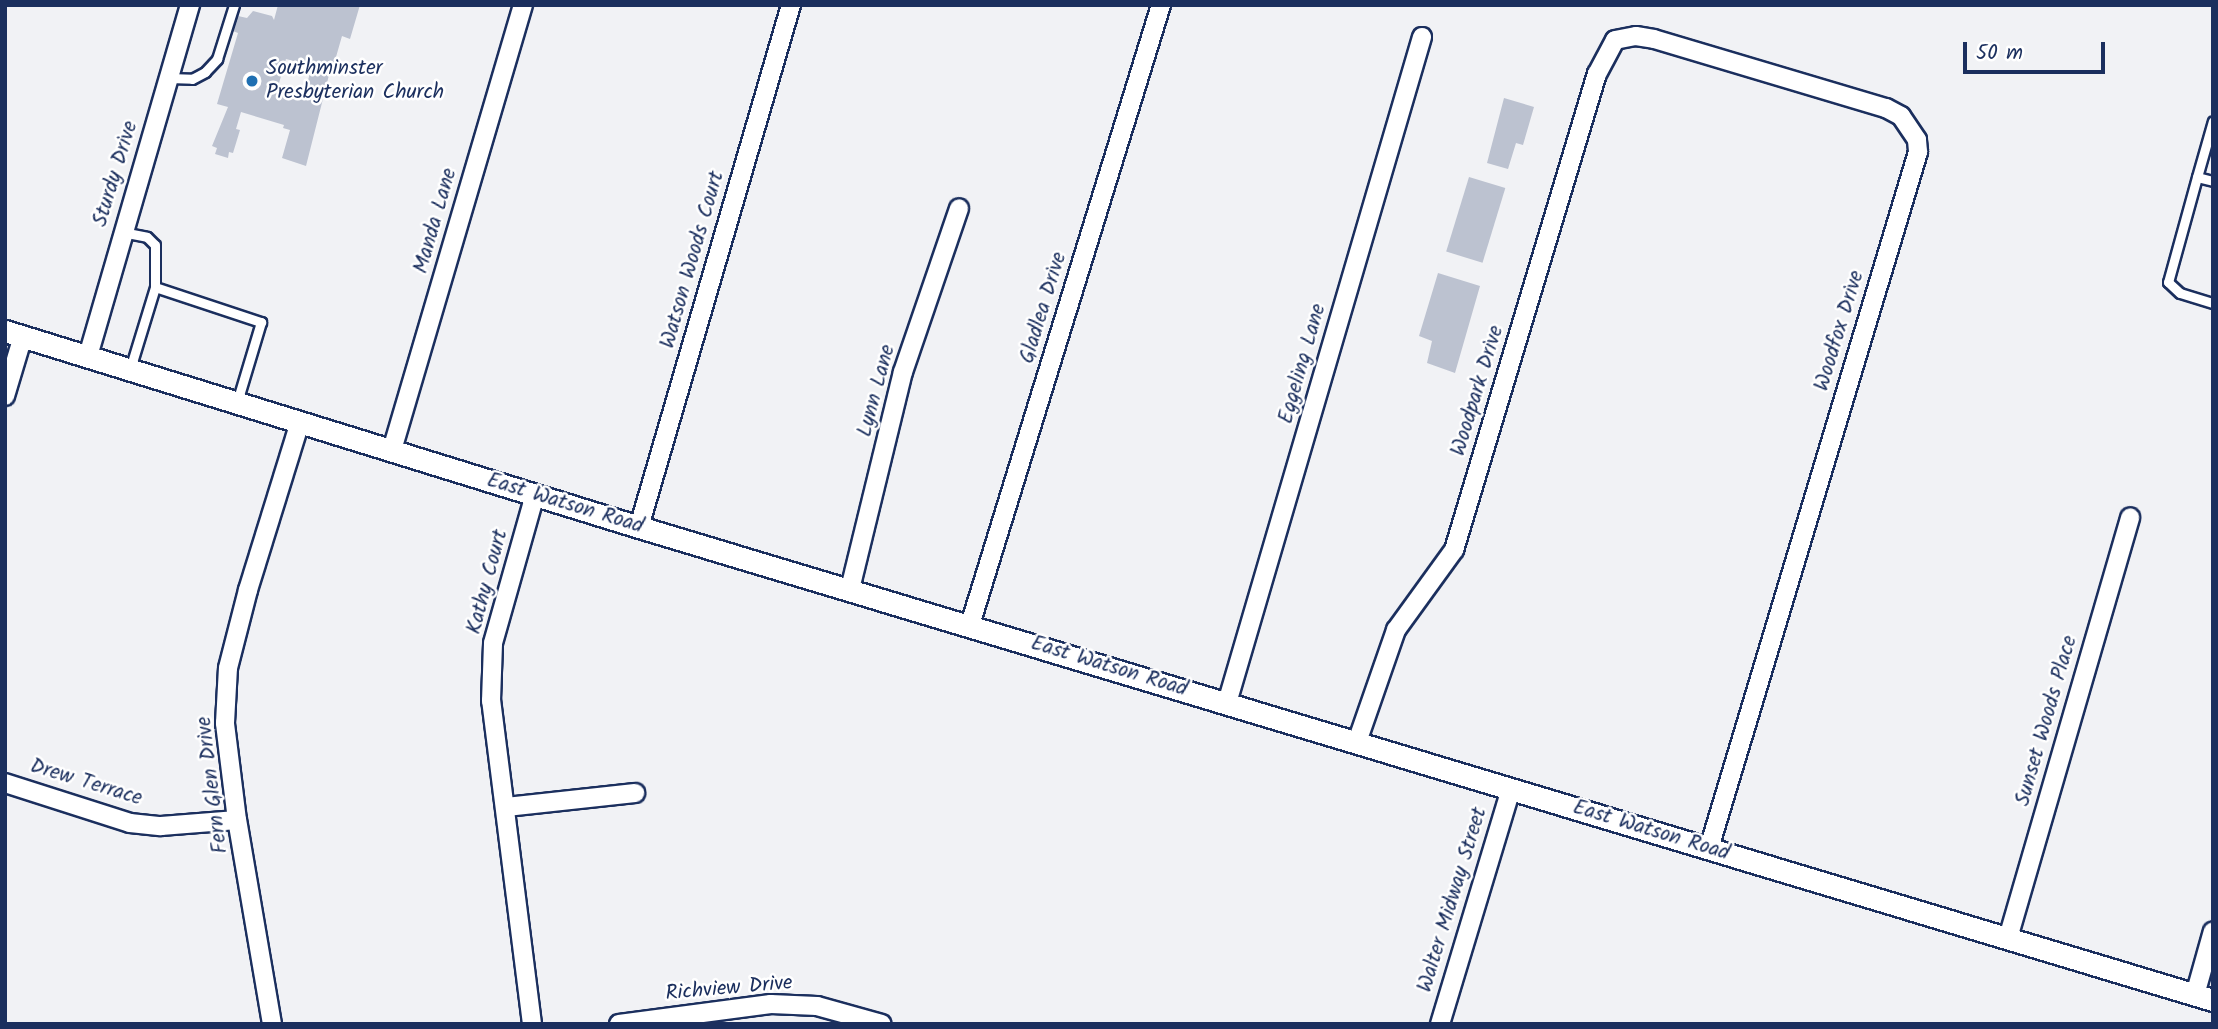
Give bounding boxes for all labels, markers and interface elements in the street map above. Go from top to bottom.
scale bar [1966,28,2108,72]
text: 50 m [1976,37,2023,70]
place label: Southminster Presbyterian Church [266,56,444,106]
marker: Southminster Presbyterian Church [244,73,260,89]
street label: Sturdy Drive [88,118,144,230]
street label: Manda Lane [409,165,463,277]
street label: Watson Woods Court [656,169,730,351]
street label: Gladlea Drive [1015,249,1073,367]
street label: Woodfox Drive [1810,268,1870,394]
street label: Eggeling Lane [1274,301,1332,427]
street label: Woodpark Drive [1446,323,1510,459]
street label: Lynn Lane [853,342,901,440]
street label: East Watson Road [484,468,646,540]
street label: Kathy Court [462,527,514,637]
street label: East Watson Road [1028,631,1190,703]
street label: Sunset Woods Place [2011,633,2083,809]
street label: Fern Glen Drive [192,715,234,855]
street label: Drew Terrace [27,754,145,812]
street label: East Watson Road [1570,795,1732,867]
street label: Walter Midway Street [1413,805,1493,995]
street label: Richview Drive [664,971,794,1007]

